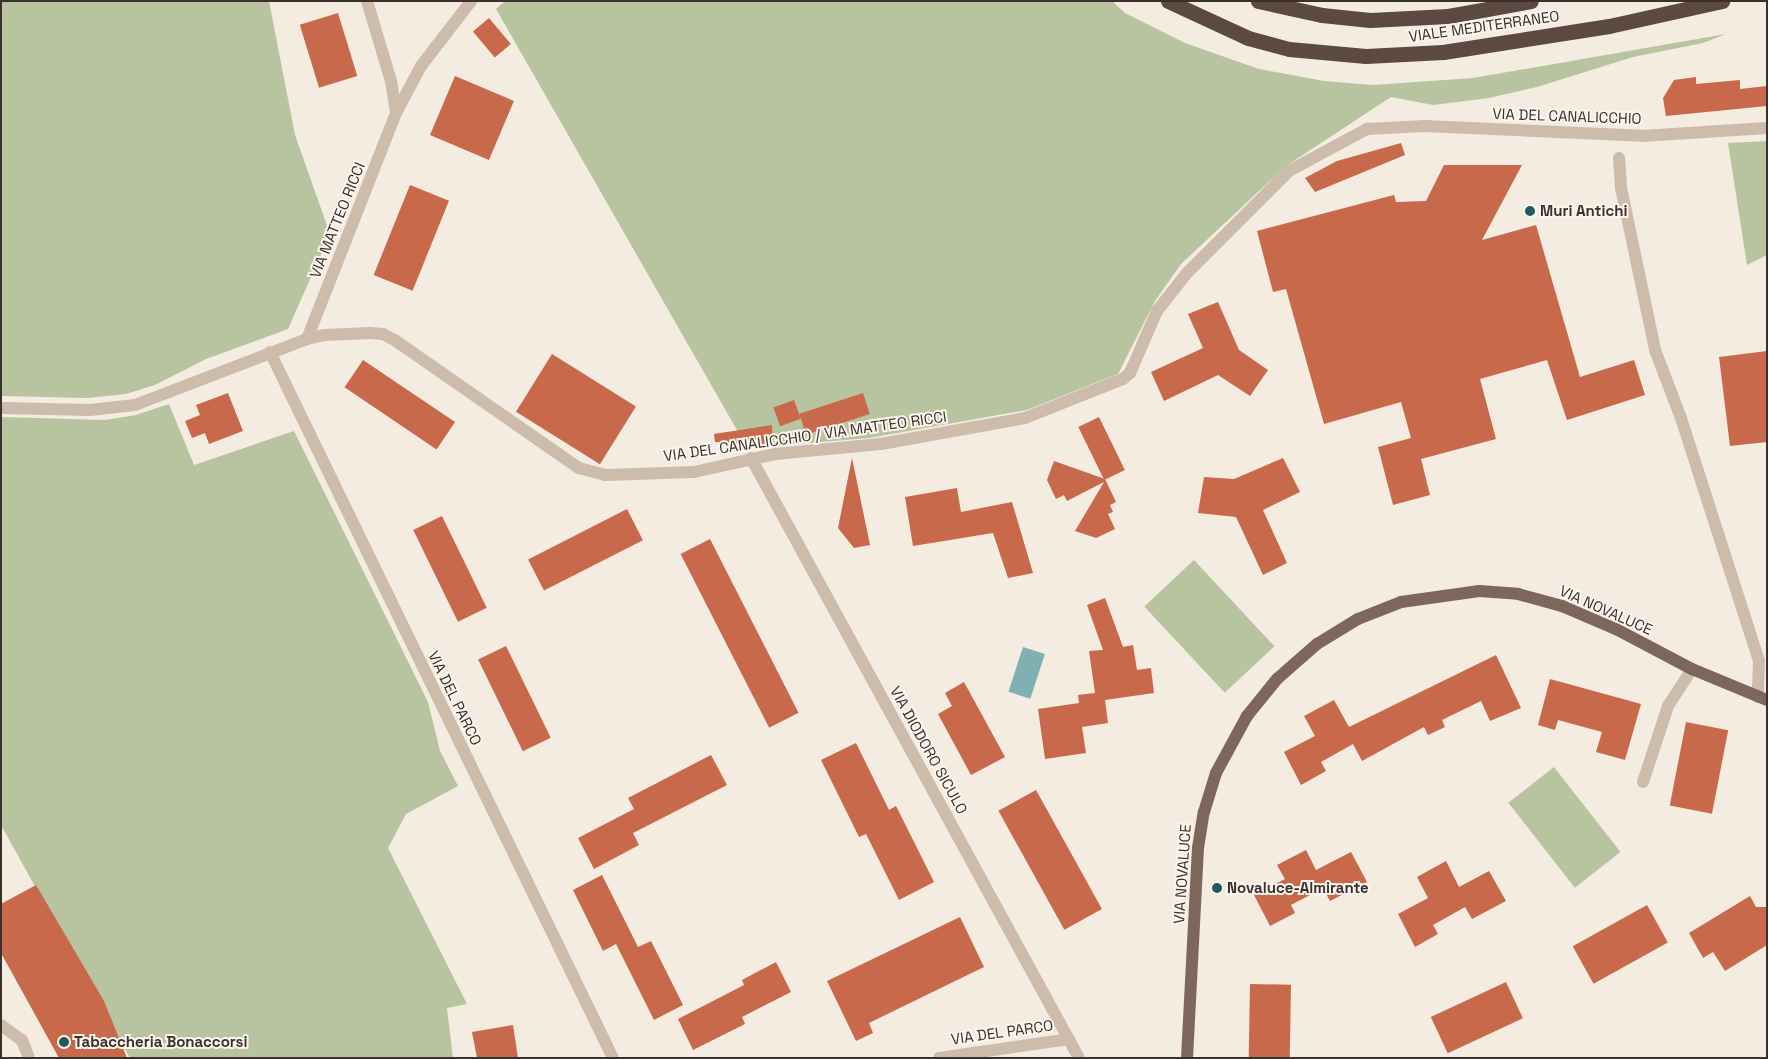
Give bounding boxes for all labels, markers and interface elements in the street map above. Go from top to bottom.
street label: VIALE MEDITERRANEO [1407,7,1561,45]
street label: VIA DEL CANALICCHIO [1492,104,1642,128]
street label: VIA MATTEO RICCI [306,159,368,281]
place label: Muri Antichi [1540,202,1628,220]
marker: Muri Antichi [1524,205,1536,217]
street label: VIA DEL CANALICCHIO / VIA MATTEO RICCI [662,407,948,465]
street label: VIA NOVALUCE [1557,581,1655,639]
street label: VIA DEL PARCO [424,648,486,748]
street label: VIA DIODORO SICULO [886,683,972,817]
street label: VIA NOVALUCE [1170,823,1194,925]
place label: Novaluce-Almirante [1227,879,1369,897]
marker: Novaluce-Almirante [1211,882,1223,894]
street label: VIA DEL PARCO [950,1016,1054,1048]
place label: Tabaccheria Bonaccorsi [74,1033,247,1051]
marker: Tabaccheria Bonaccorsi [58,1036,70,1048]

